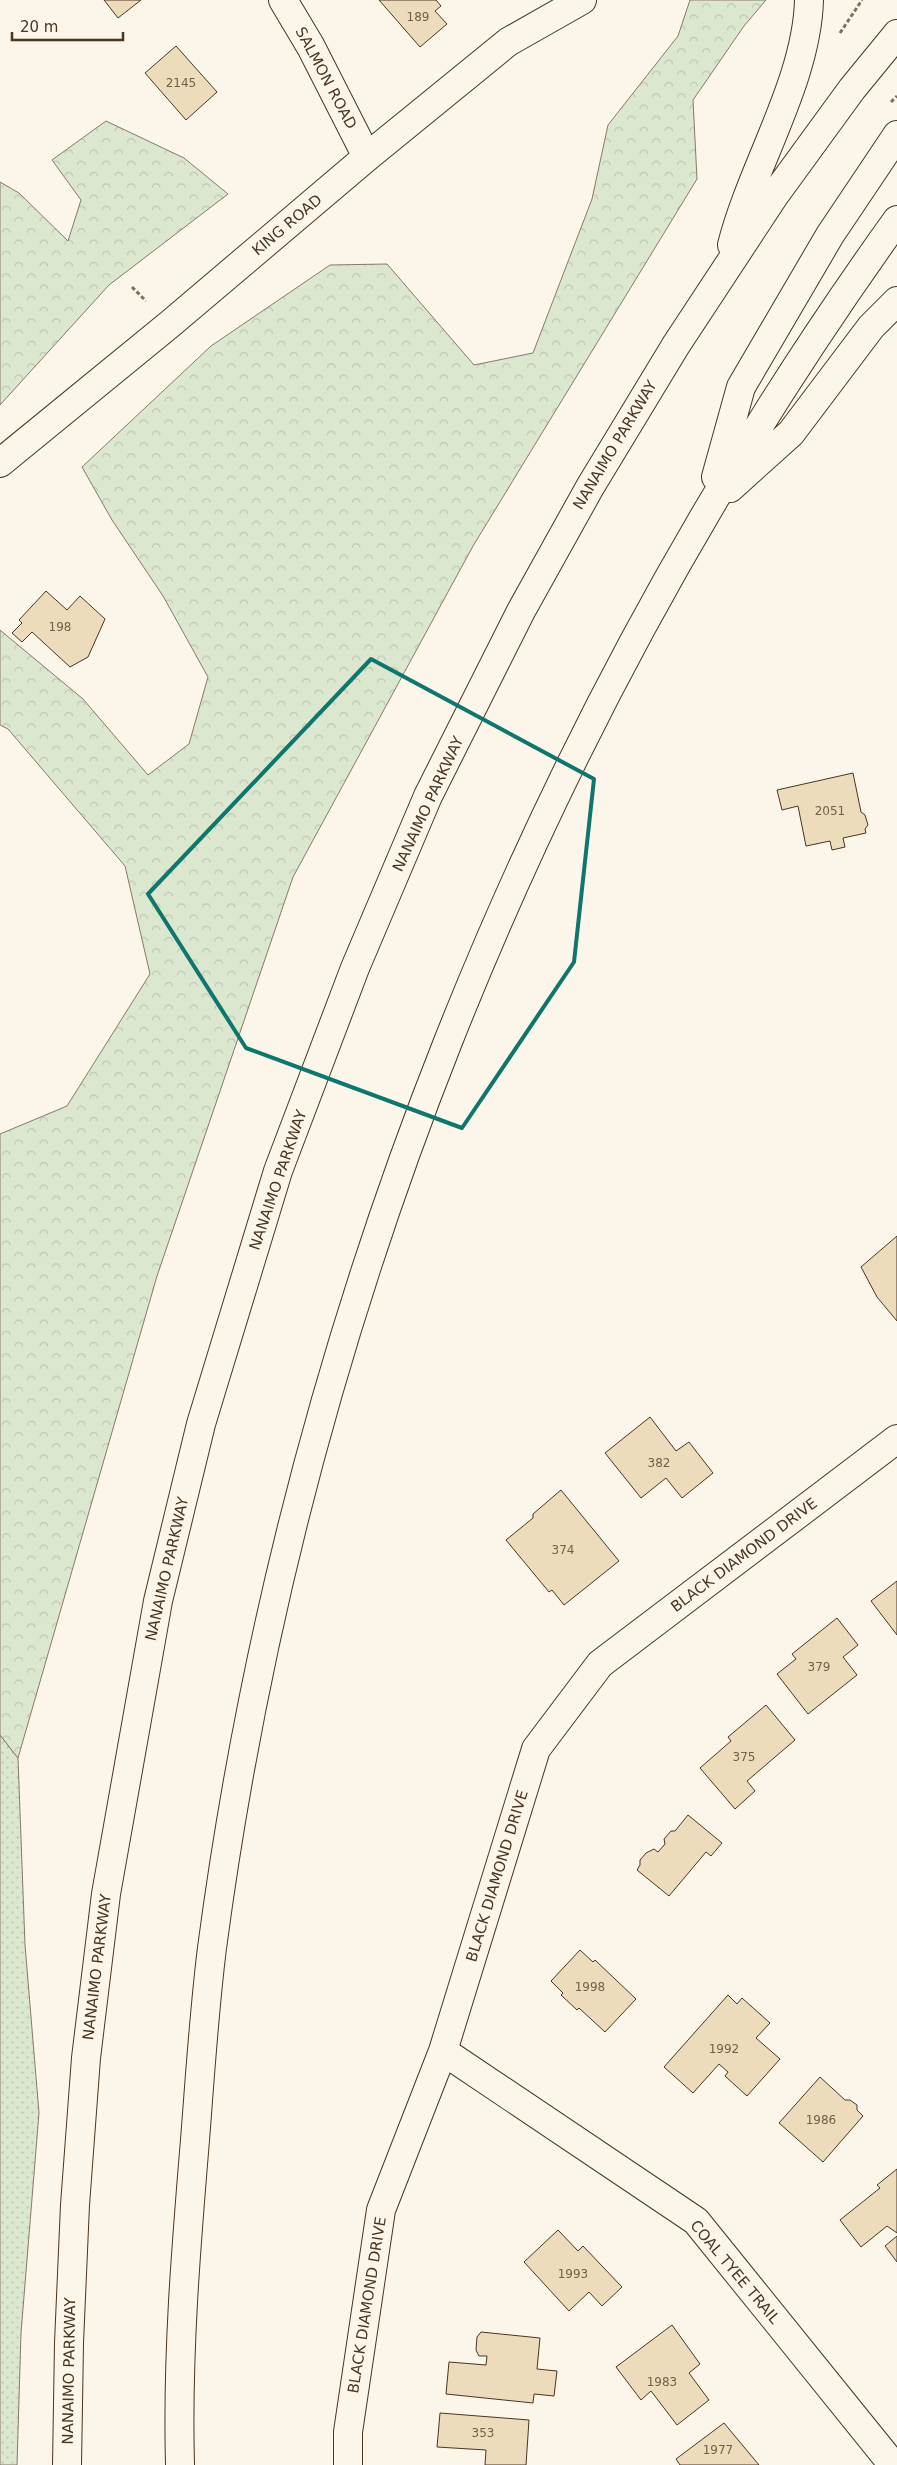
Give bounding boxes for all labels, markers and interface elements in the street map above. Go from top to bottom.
scale bar [12,10,124,42]
house number: 189 [407,10,429,24]
text: 20 m [20,18,58,36]
street label: SALMON ROAD [292,24,360,132]
house number: 2145 [166,76,196,90]
street label: KING ROAD [248,191,326,259]
street label: NANAIMO PARKWAY [569,377,661,513]
house number: 198 [49,620,71,634]
street label: NANAIMO PARKWAY [389,733,468,875]
house number: 2051 [815,804,845,818]
street label: NANAIMO PARKWAY [246,1107,311,1253]
house number: 382 [648,1456,670,1470]
street label: NANAIMO PARKWAY [142,1494,193,1643]
street label: BLACK DIAMOND DRIVE [667,1494,821,1616]
house number: 374 [552,1543,574,1557]
house number: 379 [808,1660,830,1674]
house number: 375 [733,1750,755,1764]
street label: BLACK DIAMOND DRIVE [462,1788,532,1964]
street label: NANAIMO PARKWAY [79,1892,115,2041]
house number: 1998 [575,1980,605,1994]
house number: 1992 [709,2042,739,2056]
house number: 1986 [806,2113,836,2127]
street label: BLACK DIAMOND DRIVE [344,2215,390,2395]
street label: COAL TYEE TRAIL [686,2217,784,2328]
house number: 1993 [558,2267,588,2281]
street label: NANAIMO PARKWAY [59,2296,79,2445]
house number: 1983 [647,2375,677,2389]
house number: 353 [472,2426,494,2440]
house number: 1977 [703,2443,733,2457]

